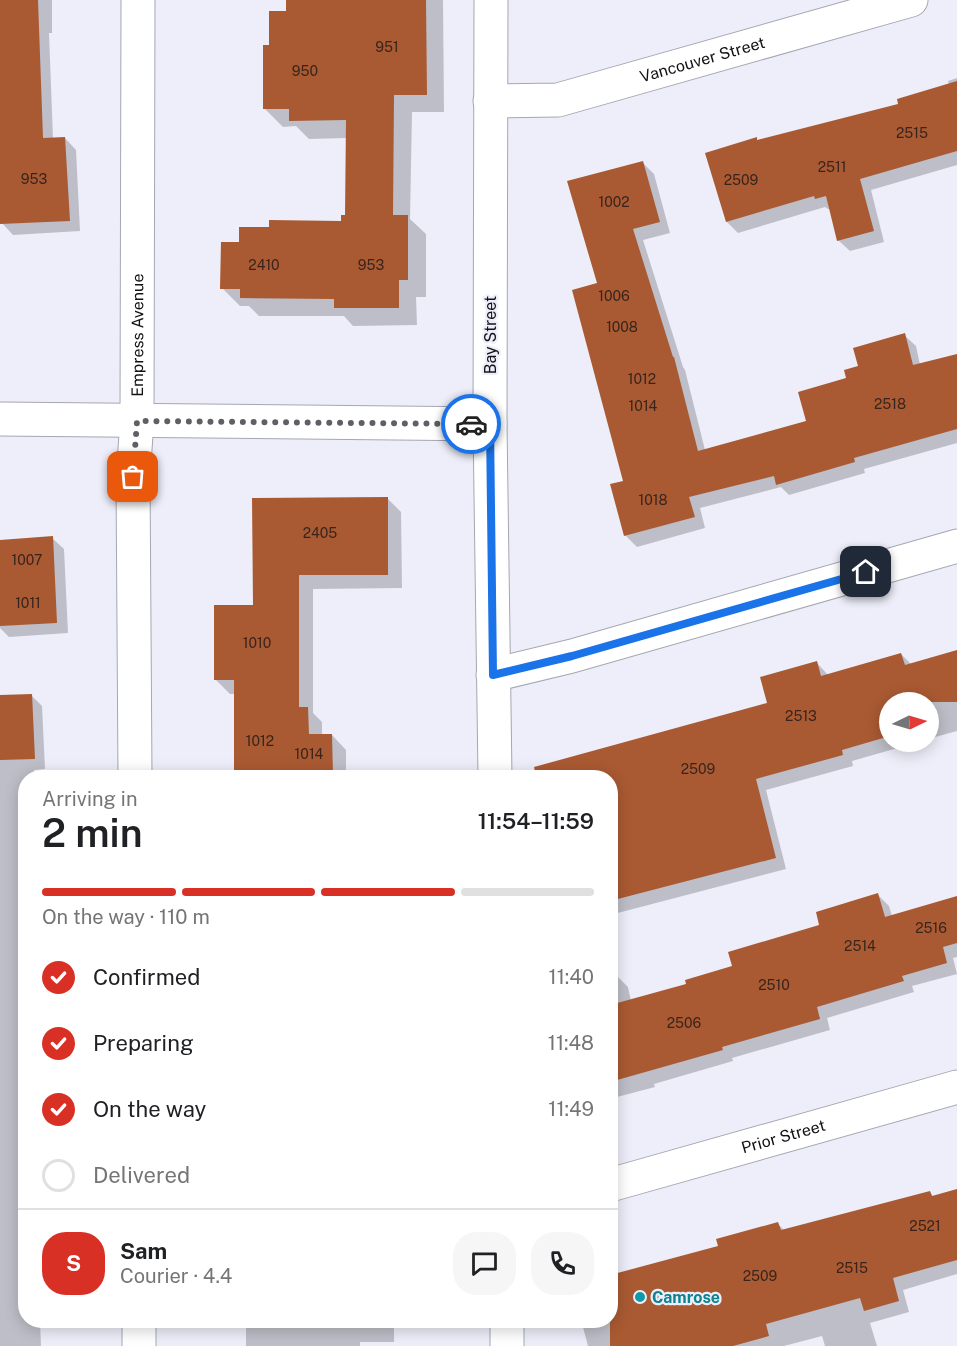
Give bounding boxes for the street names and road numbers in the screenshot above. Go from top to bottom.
street label: Vancouver Street [638,33,767,86]
street label: Empress Avenue [128,273,147,397]
street label: Bay Street [481,296,500,374]
street label: Prior Street [739,1116,828,1157]

